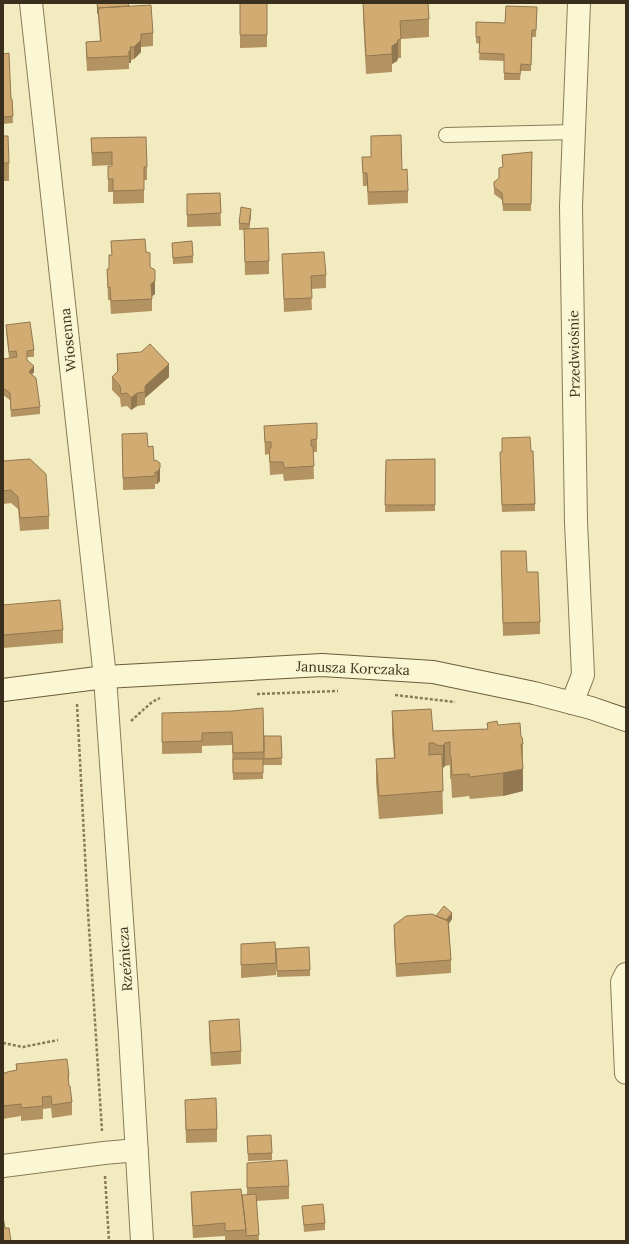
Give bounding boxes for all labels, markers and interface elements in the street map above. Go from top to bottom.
street label: Wiosenna [56,307,80,373]
street label: Przedwiośnie [564,310,584,398]
street label: Janusza Korczaka [295,657,410,679]
street label: Rzeźnicza [114,926,136,992]

